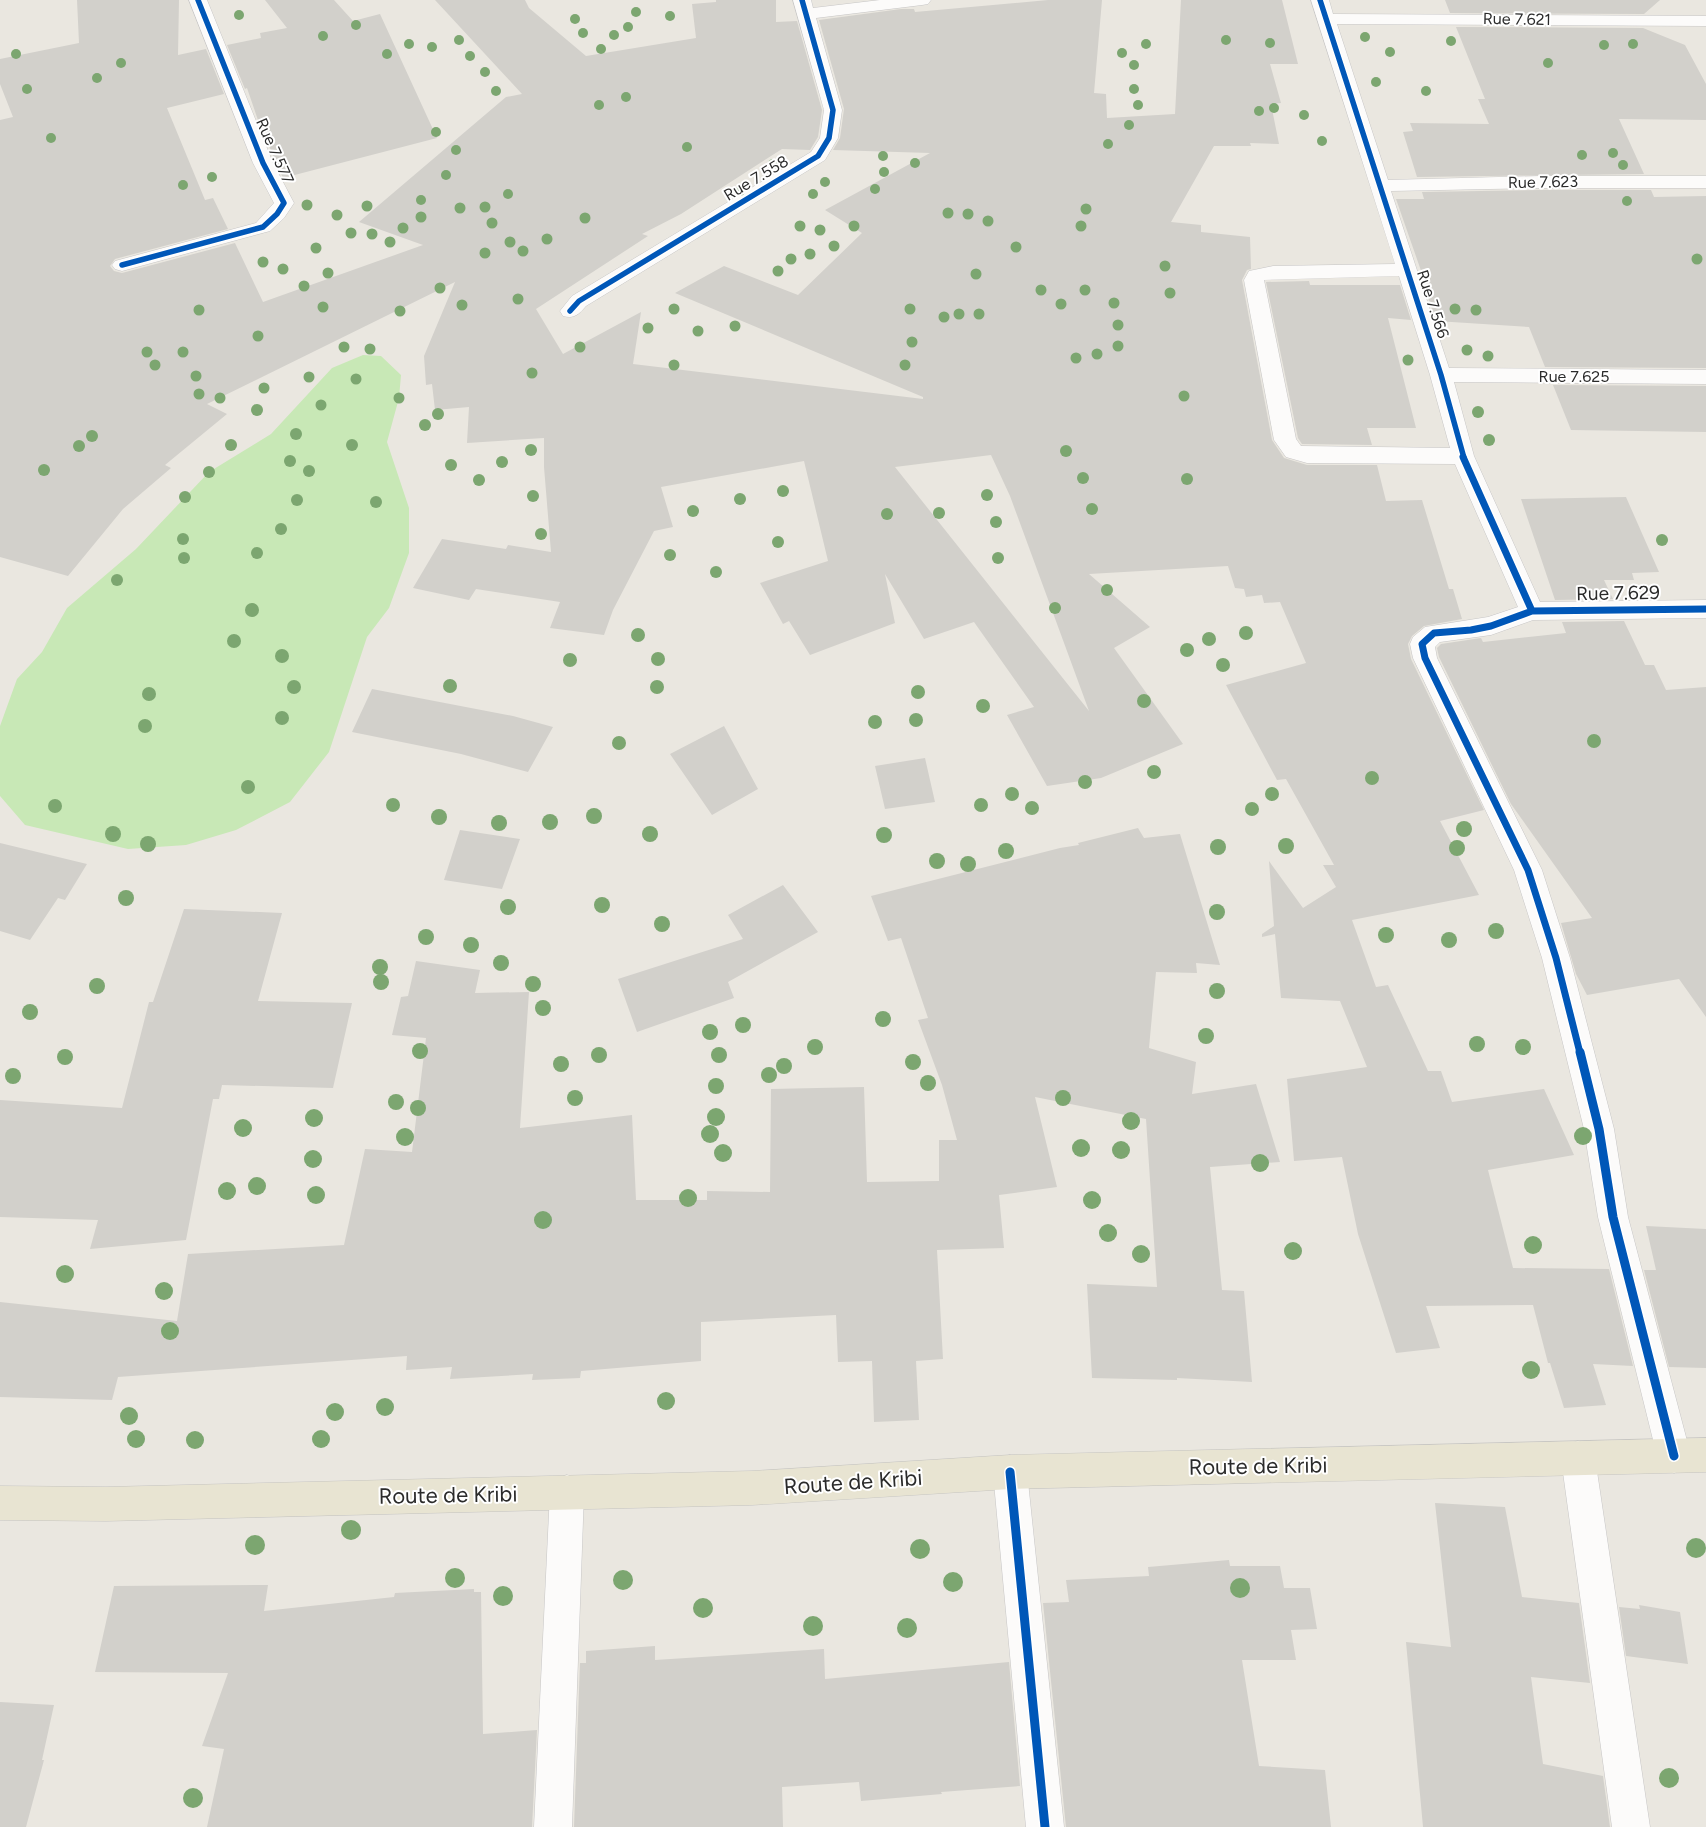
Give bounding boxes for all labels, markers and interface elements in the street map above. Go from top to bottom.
street label: Rue 7.621 [1483,9,1551,29]
street label: Rue 7.577 [252,115,298,187]
street label: Rue 7.558 [720,151,792,205]
street label: Rue 7.623 [1508,172,1578,192]
street label: Rue 7.566 [1413,267,1453,341]
street label: Rue 7.625 [1539,367,1609,386]
street label: Rue 7.629 [1576,581,1660,605]
street label: Route de Kribi [1188,1451,1328,1481]
street label: Route de Kribi [783,1464,923,1500]
street label: Route de Kribi [378,1480,518,1510]

